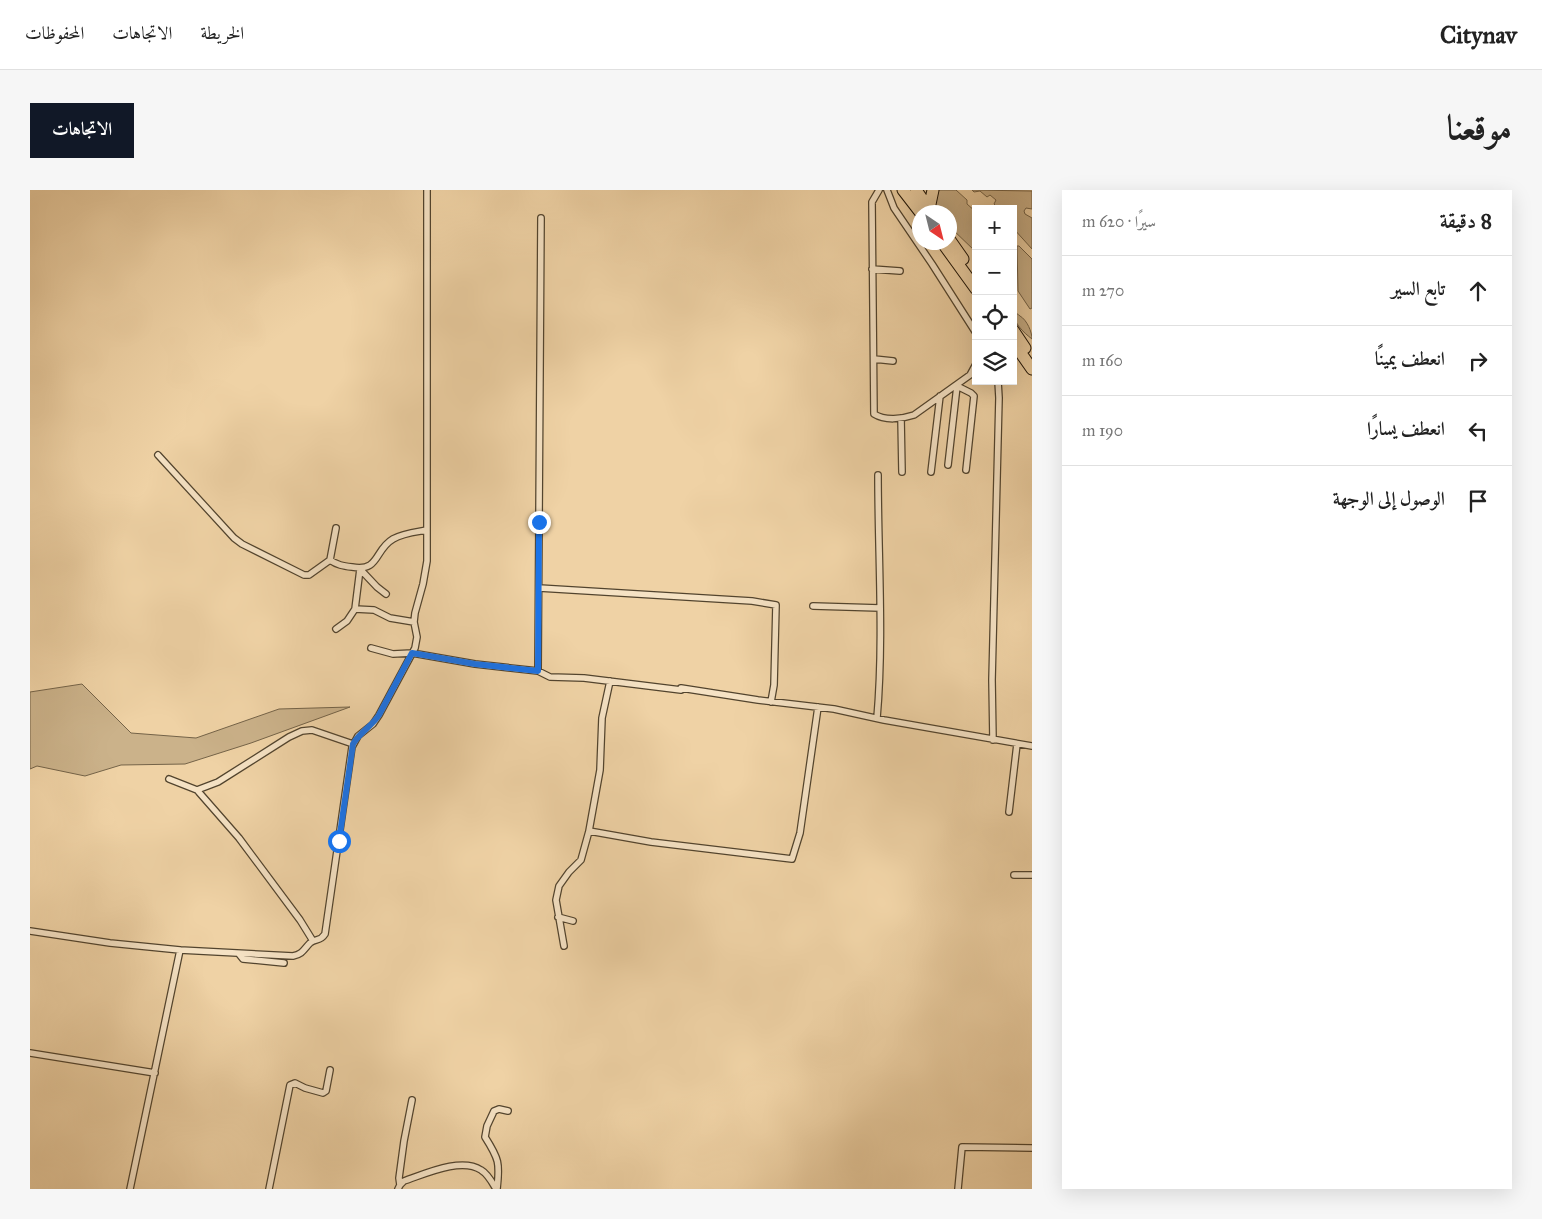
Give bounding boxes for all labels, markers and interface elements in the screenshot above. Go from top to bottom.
text: Citynav [1440,20,1517,50]
text: المحفوظات [25,22,84,44]
text: الاتجاهات [112,22,172,44]
text: الخريطة [200,22,244,44]
button: الاتجاهات [30,103,134,158]
text: موقعنا [1447,106,1512,149]
north arrow [912,205,957,250]
map controls [972,205,1017,385]
button: + [972,205,1017,250]
text: 8 دقيقة [1440,208,1492,234]
text: سيرًا · 620 m [1082,212,1156,231]
button: − [972,250,1017,295]
text: تابع السير [1391,277,1445,300]
icon: ahead [1464,277,1492,305]
text: 270 m [1082,281,1124,300]
button: locate [972,295,1017,340]
button: layers [972,340,1017,385]
text: انعطف يمينًا [1375,347,1445,370]
icon: right [1464,347,1492,375]
text: 160 m [1082,351,1123,370]
text: انعطف يسارًا [1367,417,1445,440]
icon: left [1464,417,1492,445]
text: 190 m [1082,421,1123,440]
text: الوصول إلى الوجهة [1333,487,1445,510]
icon: arrive [1464,487,1492,515]
route end [528,511,551,534]
route start [328,830,351,853]

